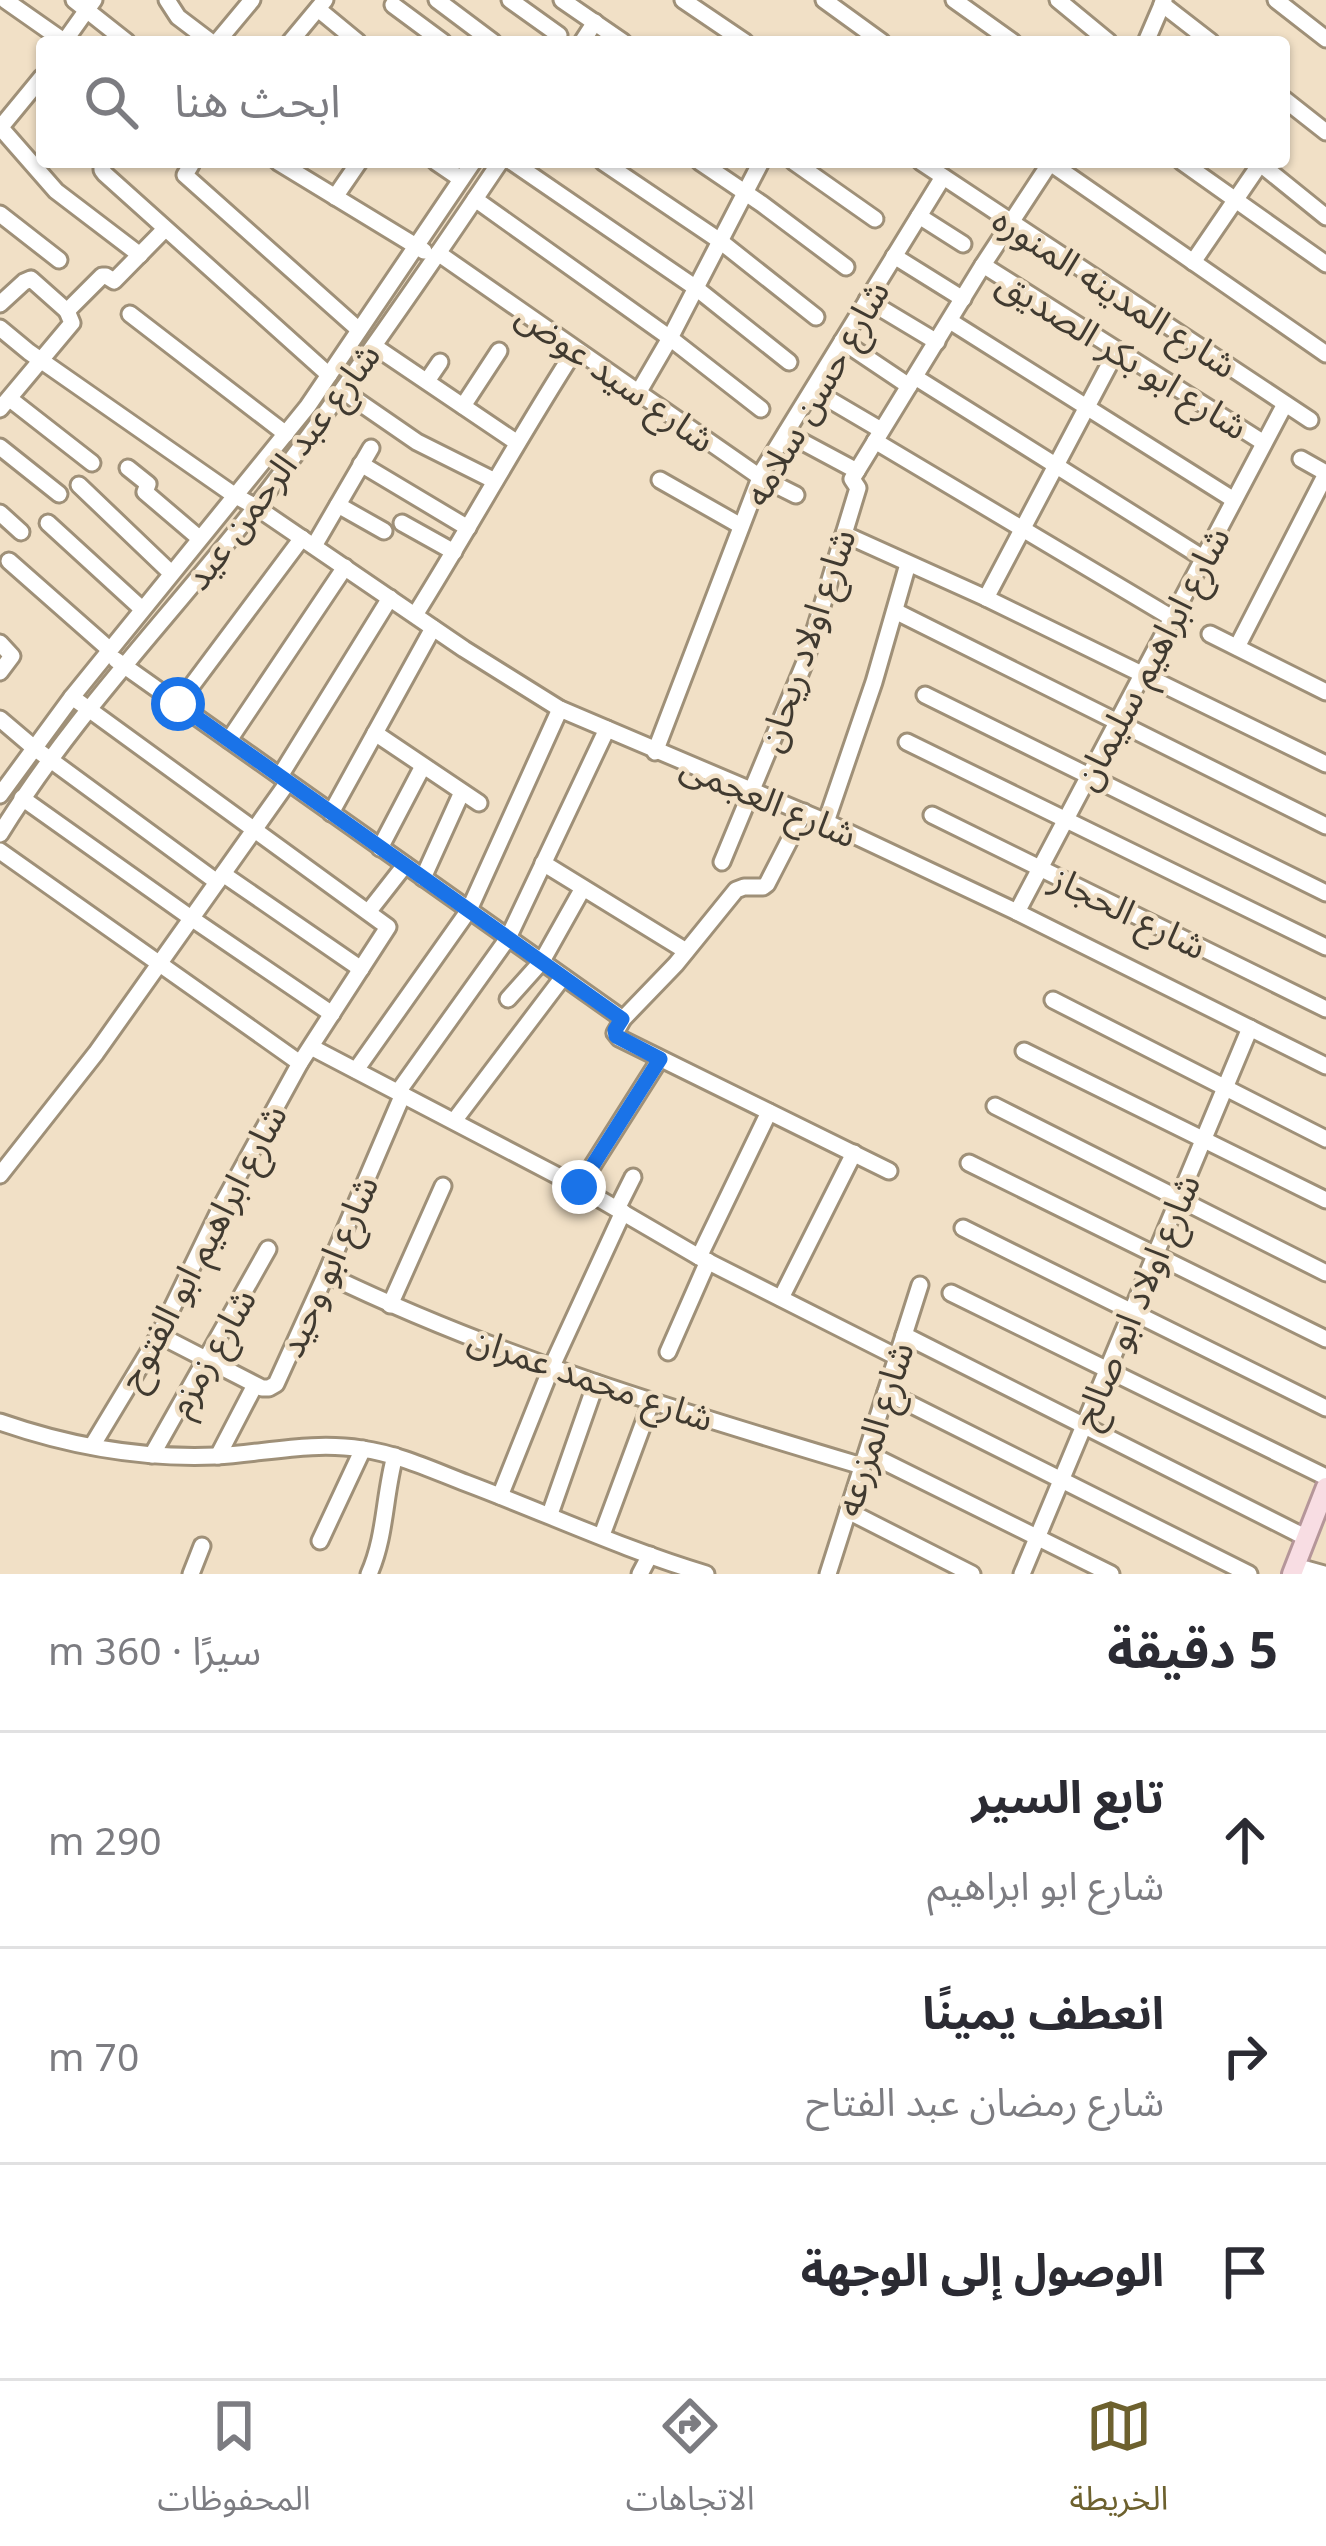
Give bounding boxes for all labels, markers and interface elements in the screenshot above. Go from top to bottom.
search box [36,36,1290,168]
icon: search [78,69,144,135]
text: ابحث هنا [174,69,341,130]
street label: شارع المدينه المنوره [982,194,1247,391]
street label: شارع ابو بكر الصديق [987,257,1258,453]
street label: شارع حسن سلامه [731,271,903,516]
street label: شارع سيد عوض [506,290,725,466]
street label: شارع عبد الرحمن عيد [172,332,393,601]
street label: شارع ابراهيم سليمان [1060,517,1244,800]
street label: شارع اولاد ريحان [744,522,869,759]
route start [151,677,205,731]
street label: شارع العجمى [673,741,865,861]
street label: شارع الحجاز [1041,852,1215,973]
street label: شارع ابراهيم ابو الفتوح [105,1095,301,1400]
route end [552,1160,606,1214]
street label: شارع اولاد ابو صالح [1060,1166,1214,1437]
street label: شارع ابو وحيد [266,1167,392,1366]
street label: شارع زمزم [154,1279,270,1427]
street label: شارع محمد عمران [461,1313,720,1445]
street label: شارع المزرعه [822,1335,928,1523]
text: 5 دقيقة [1107,1613,1278,1683]
text: سيرًا · 360 m [48,1623,261,1676]
text: تابع السير [972,1765,1164,1826]
icon: ahead [1212,1807,1278,1873]
text: 290 m [48,1813,162,1866]
text: شارع ابو ابراهيم [927,1858,1164,1911]
text: انعطف يمينًا [922,1981,1164,2042]
icon: right [1212,2023,1278,2089]
text: 70 m [48,2029,139,2082]
text: شارع رمضان عبد الفتاح [806,2074,1164,2127]
text: الوصول إلى الوجهة [801,2238,1164,2299]
icon: arrive [1212,2239,1278,2305]
tab: المحفوظات [158,2393,311,2534]
tab: الاتجاهات [626,2393,755,2534]
tab: الخريطة [1070,2393,1168,2534]

